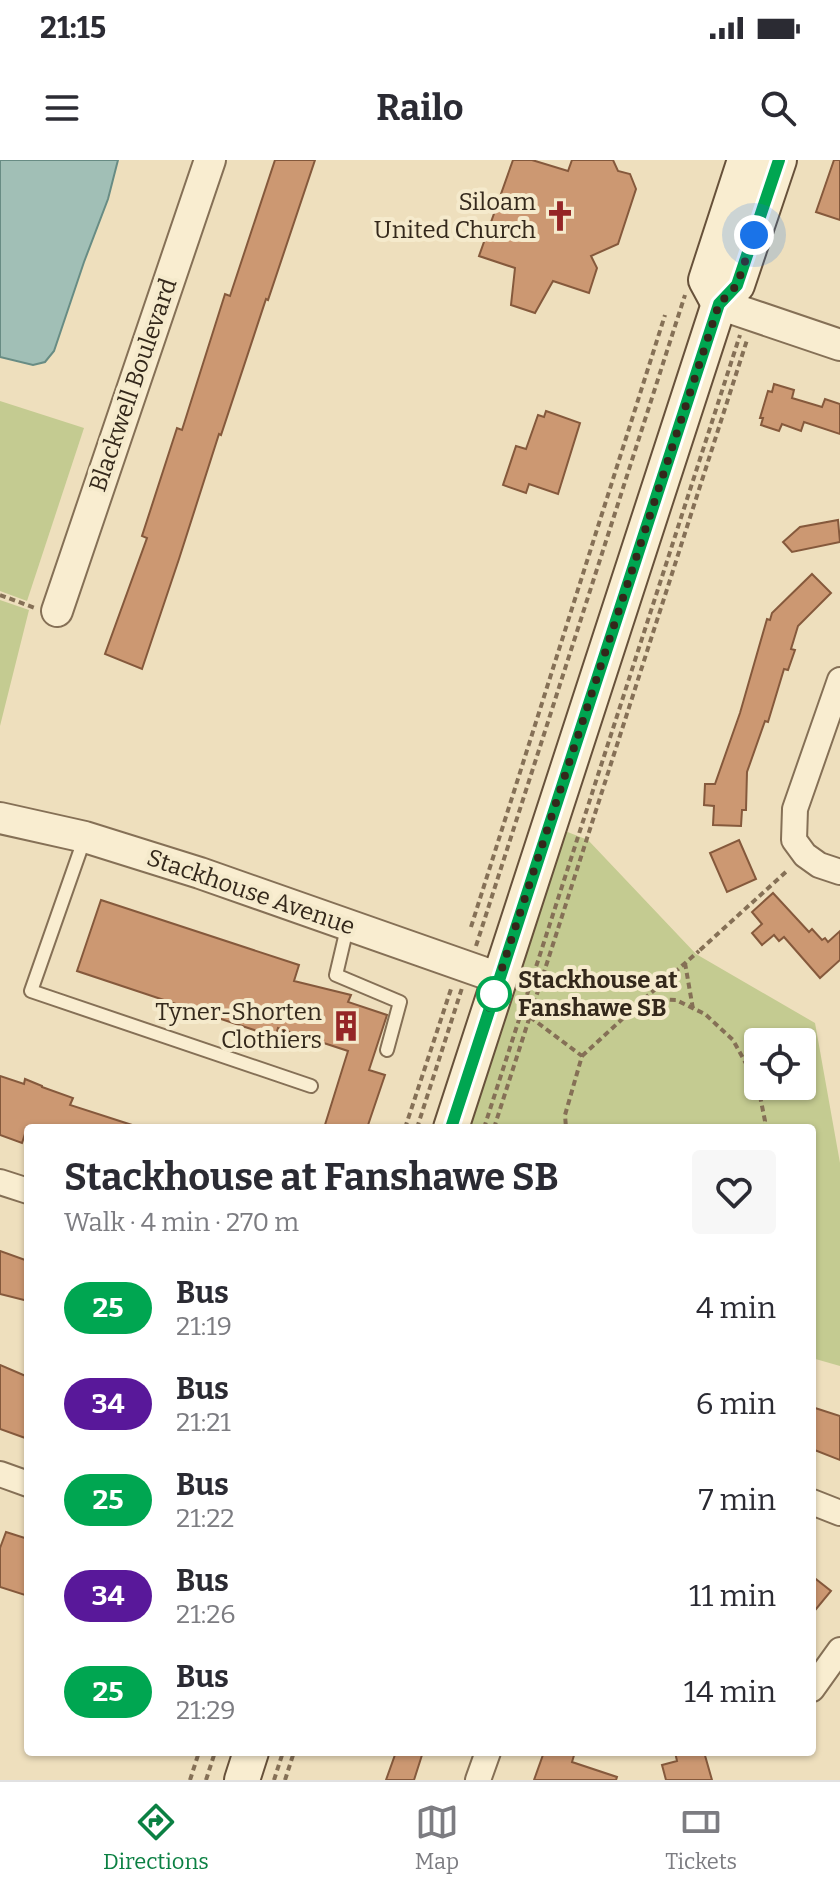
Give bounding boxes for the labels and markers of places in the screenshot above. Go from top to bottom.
place label: Siloam United Church [374,188,536,244]
church icon: Siloam United Church [543,199,577,233]
place label: Stackhouse at Fanshawe SB [518,966,678,1022]
marker: Stackhouse at Fanshawe SB [477,977,511,1011]
place label: Tyner-Shorten Clothiers [155,998,322,1054]
building icon: Tyner-Shorten Clothiers [329,1009,363,1043]

